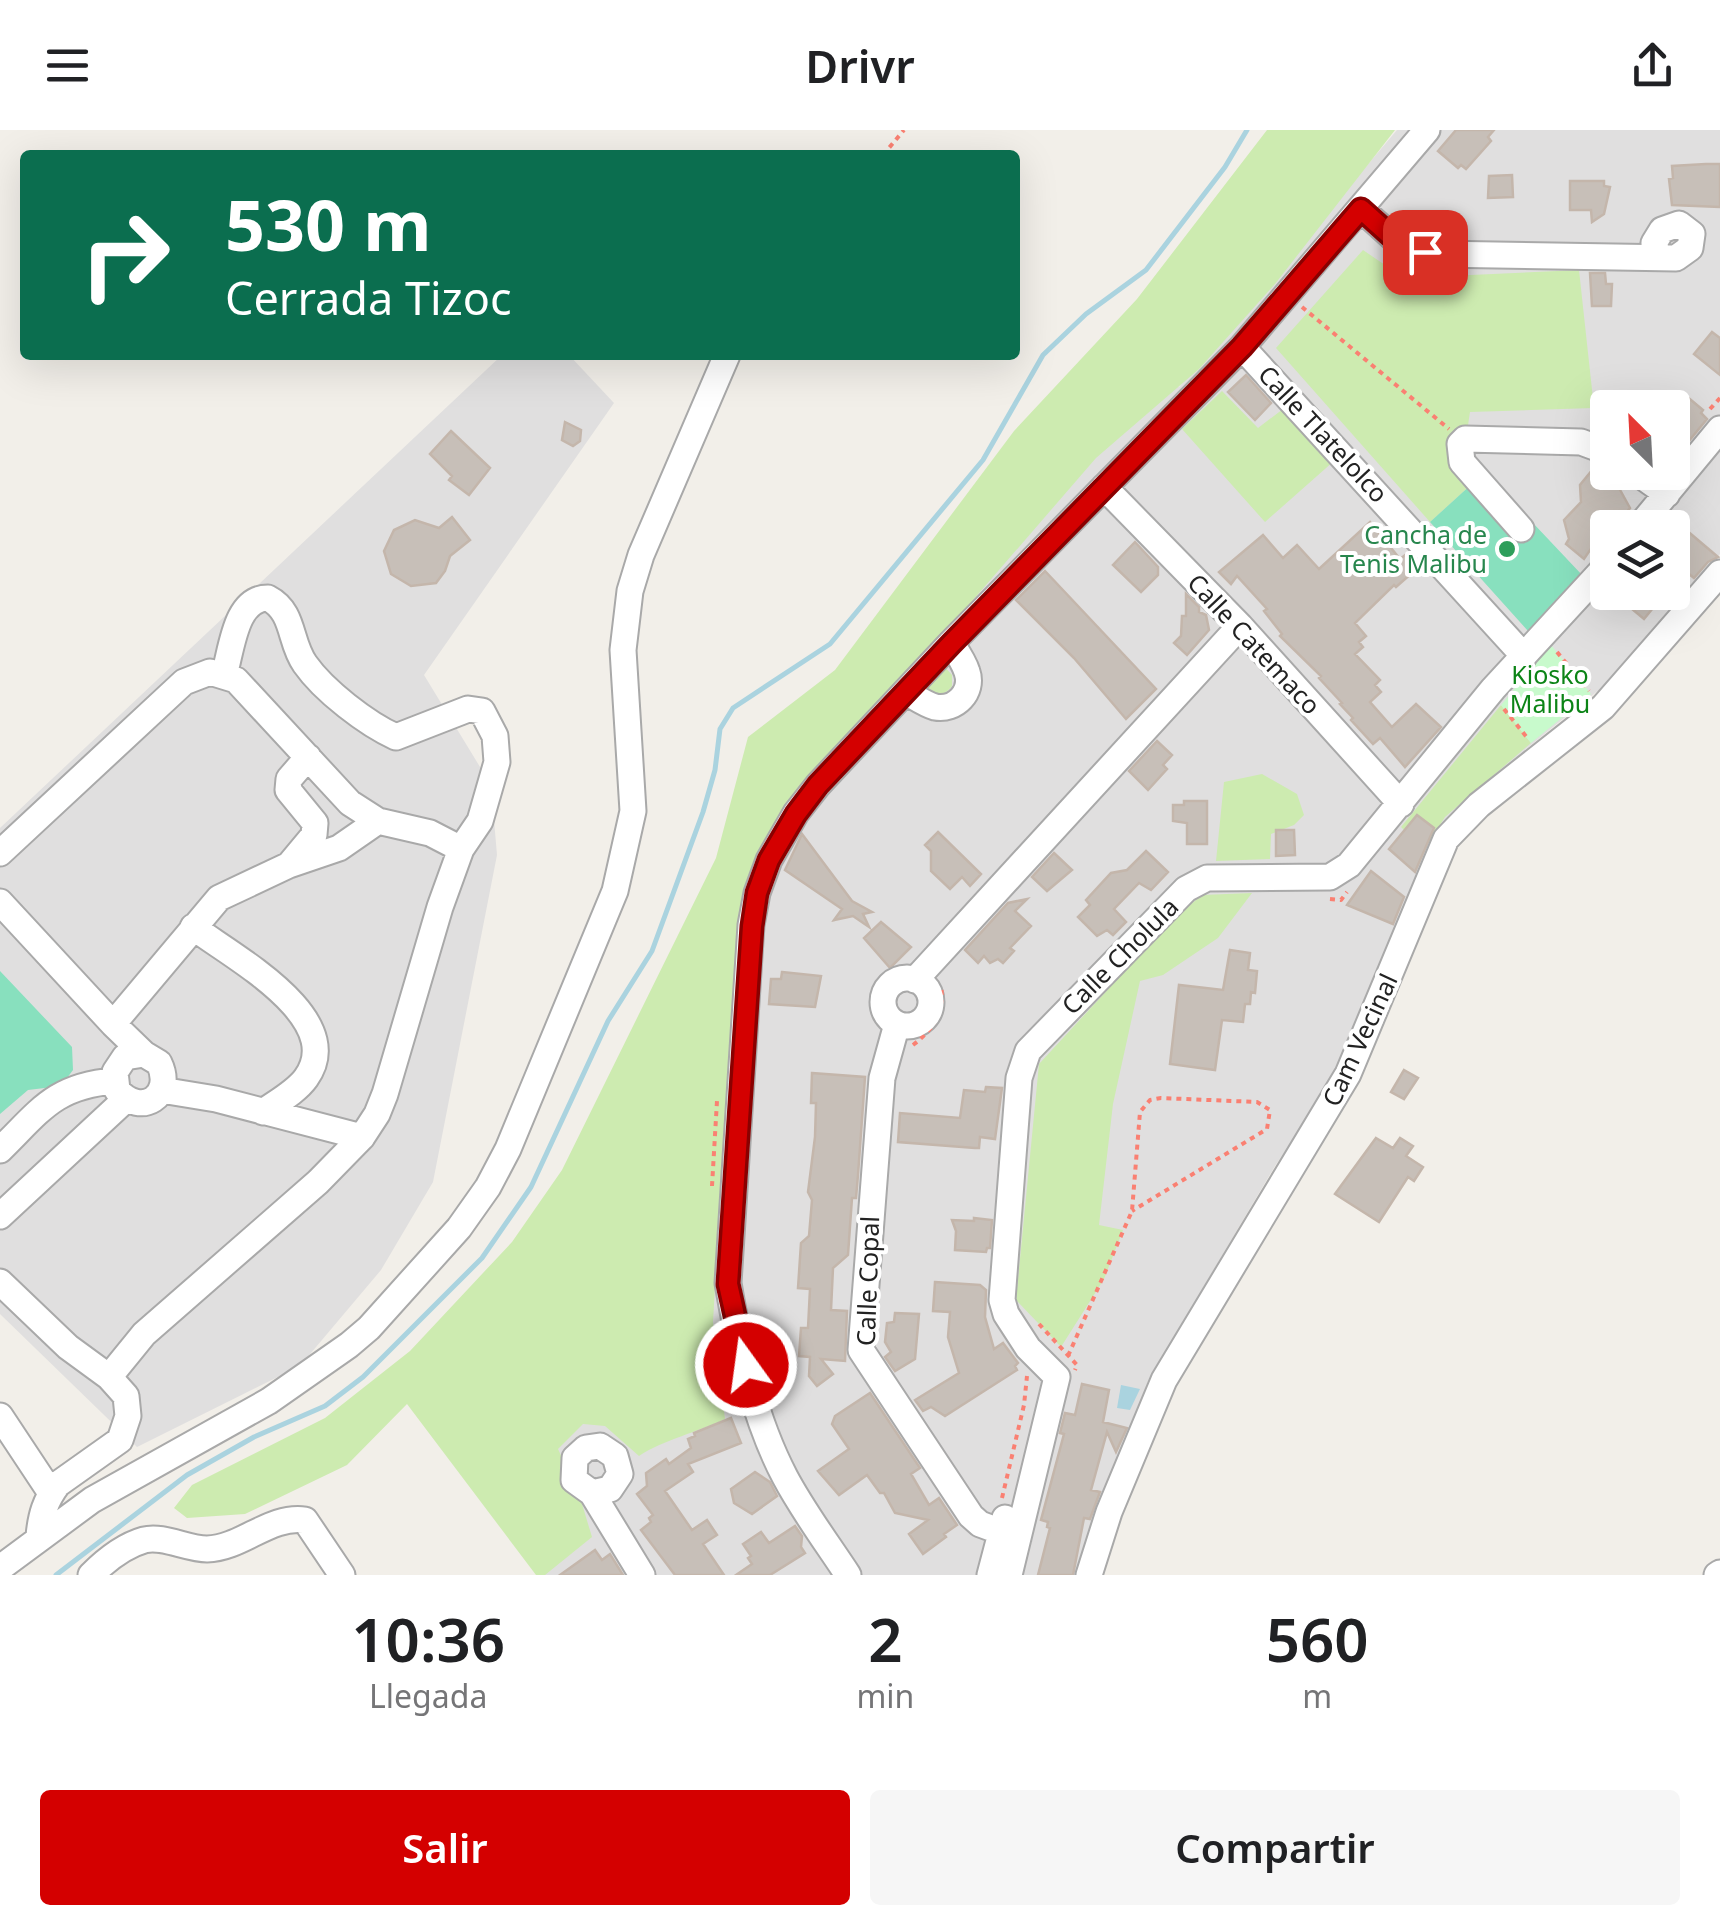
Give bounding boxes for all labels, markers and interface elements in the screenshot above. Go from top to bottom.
text: Drivr [805,35,915,96]
icon: menu [40,38,95,93]
icon: share [1625,38,1680,93]
text: 530 m [225,176,432,272]
icon: right [60,190,190,320]
pin [1383,210,1468,295]
icon: arrive [1398,225,1453,280]
text: Cerrada Tizoc [225,267,512,328]
street label: Calle Tlatelolco [1251,357,1396,509]
north arrow [1590,390,1690,490]
map controls [1590,390,1690,610]
button: layers [1590,510,1690,610]
place label: Cancha de Tenis Malibu [1340,517,1487,580]
marker: Cancha de Tenis Malibu [1496,538,1518,560]
street label: Calle Catemaco [1181,566,1329,721]
park label: Kiosko Malibu [1510,657,1590,720]
street label: Calle Cholula [1054,890,1185,1021]
street label: Cam Vecinal [1314,968,1405,1111]
street label: Calle Copal [848,1215,886,1347]
position arrow [694,1313,798,1417]
text: 10:36 [351,1598,505,1680]
text: 2 [868,1598,903,1680]
text: 560 [1266,1598,1369,1680]
text: Llegada [369,1674,487,1717]
text: min [856,1674,914,1717]
text: m [1302,1674,1332,1717]
button: Salir [40,1790,850,1905]
button: Compartir [870,1790,1680,1905]

